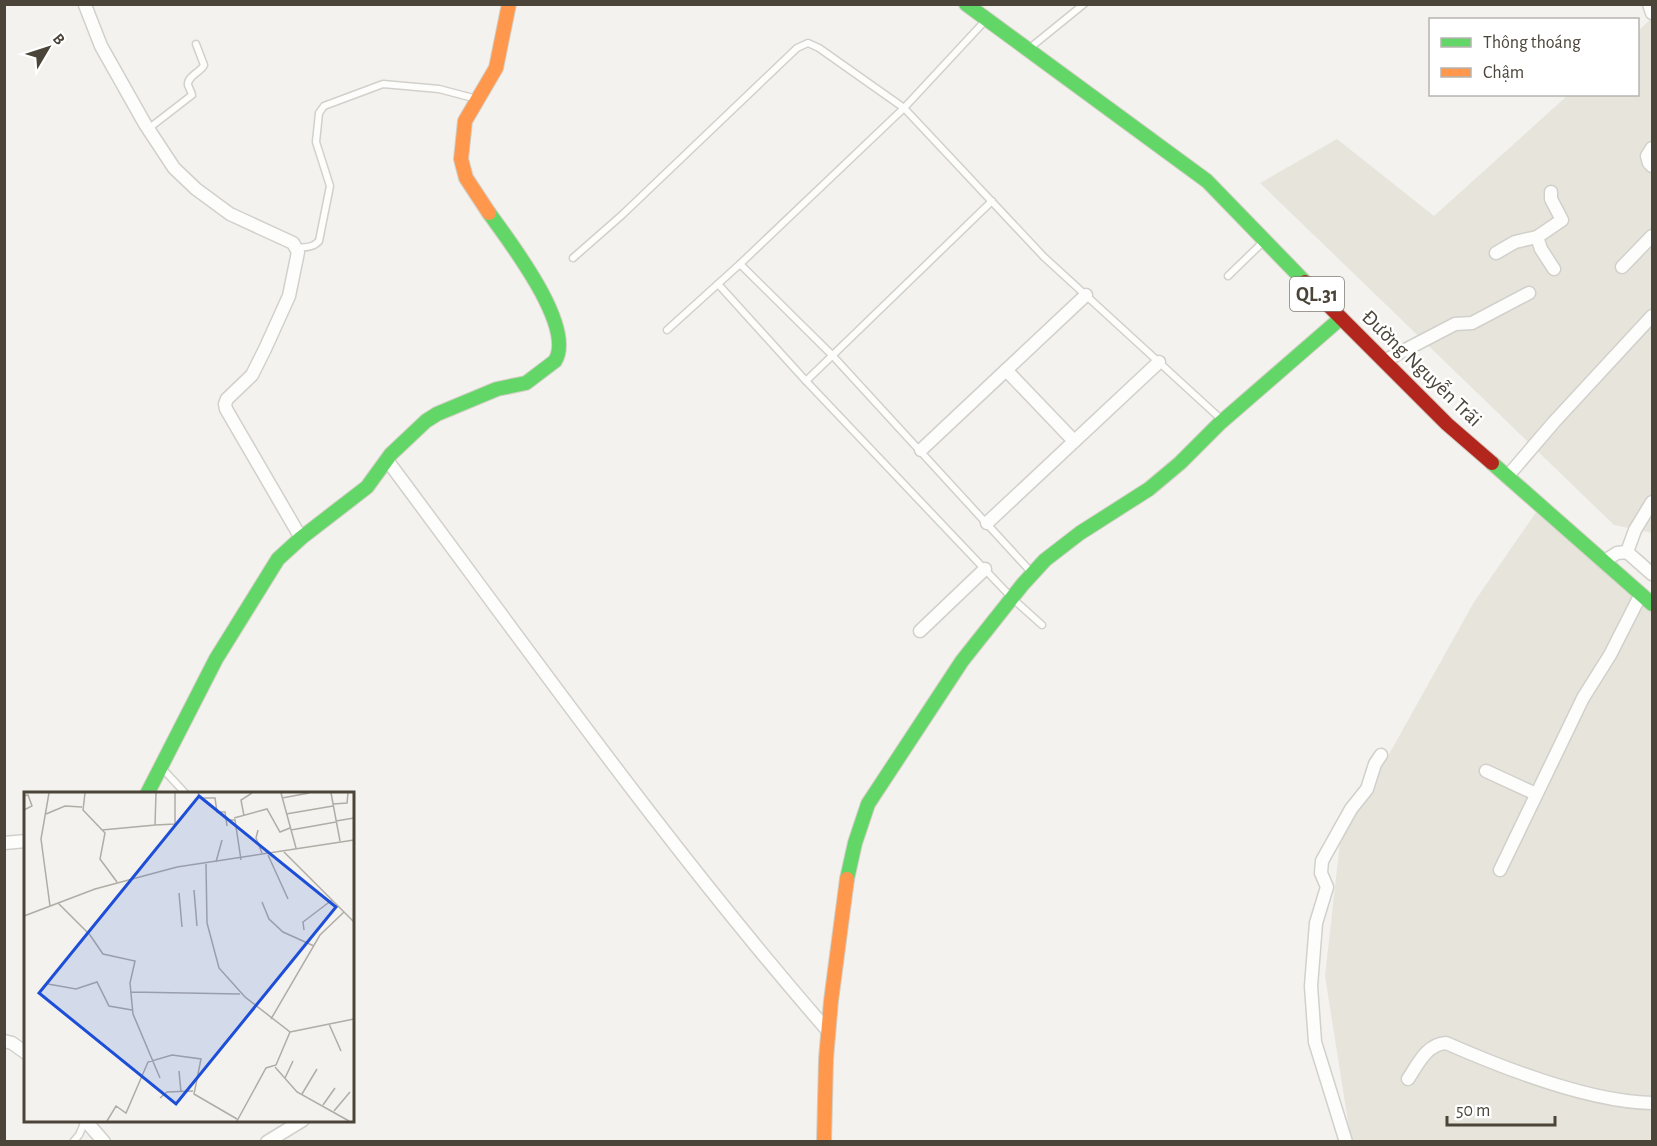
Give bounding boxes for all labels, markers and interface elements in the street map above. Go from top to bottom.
north arrow [18,18,78,78]
legend [1429,18,1639,96]
text: B [50,31,68,48]
text: Thông thoáng [1483,34,1581,52]
text: Chậm [1483,64,1524,82]
road number: QL.31 [1290,277,1344,311]
street label: Đường Nguyễn Trãi [1358,305,1486,431]
inset map [24,792,354,1122]
scale bar [1447,1089,1555,1127]
text: 50 m [1456,1102,1490,1120]

